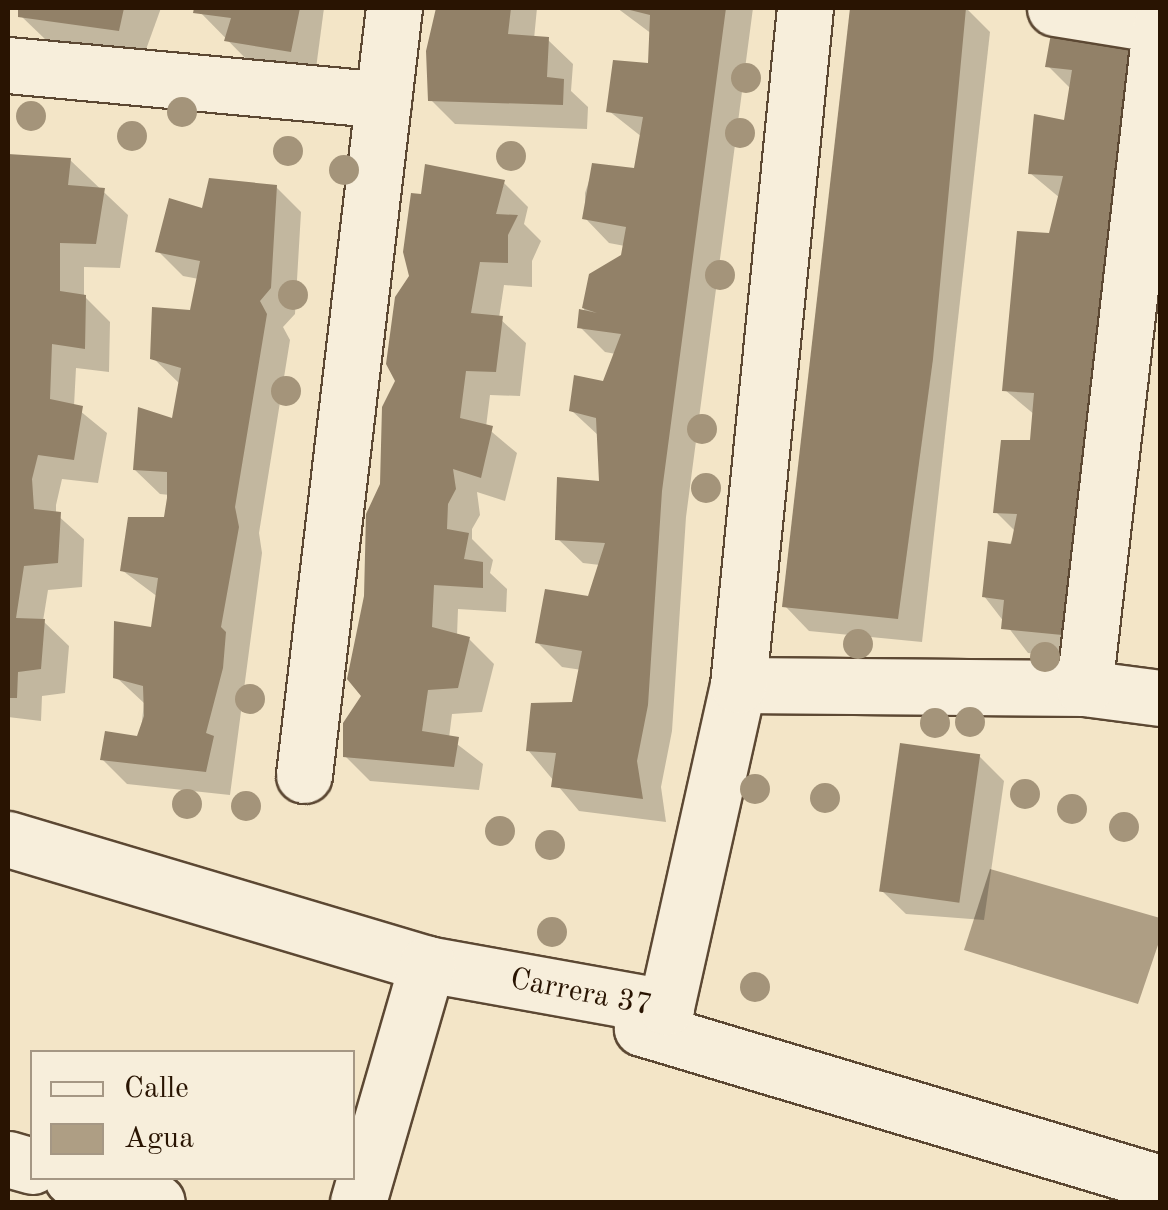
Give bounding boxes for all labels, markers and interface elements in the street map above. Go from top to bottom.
street label: Carrera 37 [507,962,655,1024]
legend [30,1050,355,1180]
text: Calle [124,1074,189,1104]
text: Agua [124,1124,194,1154]

